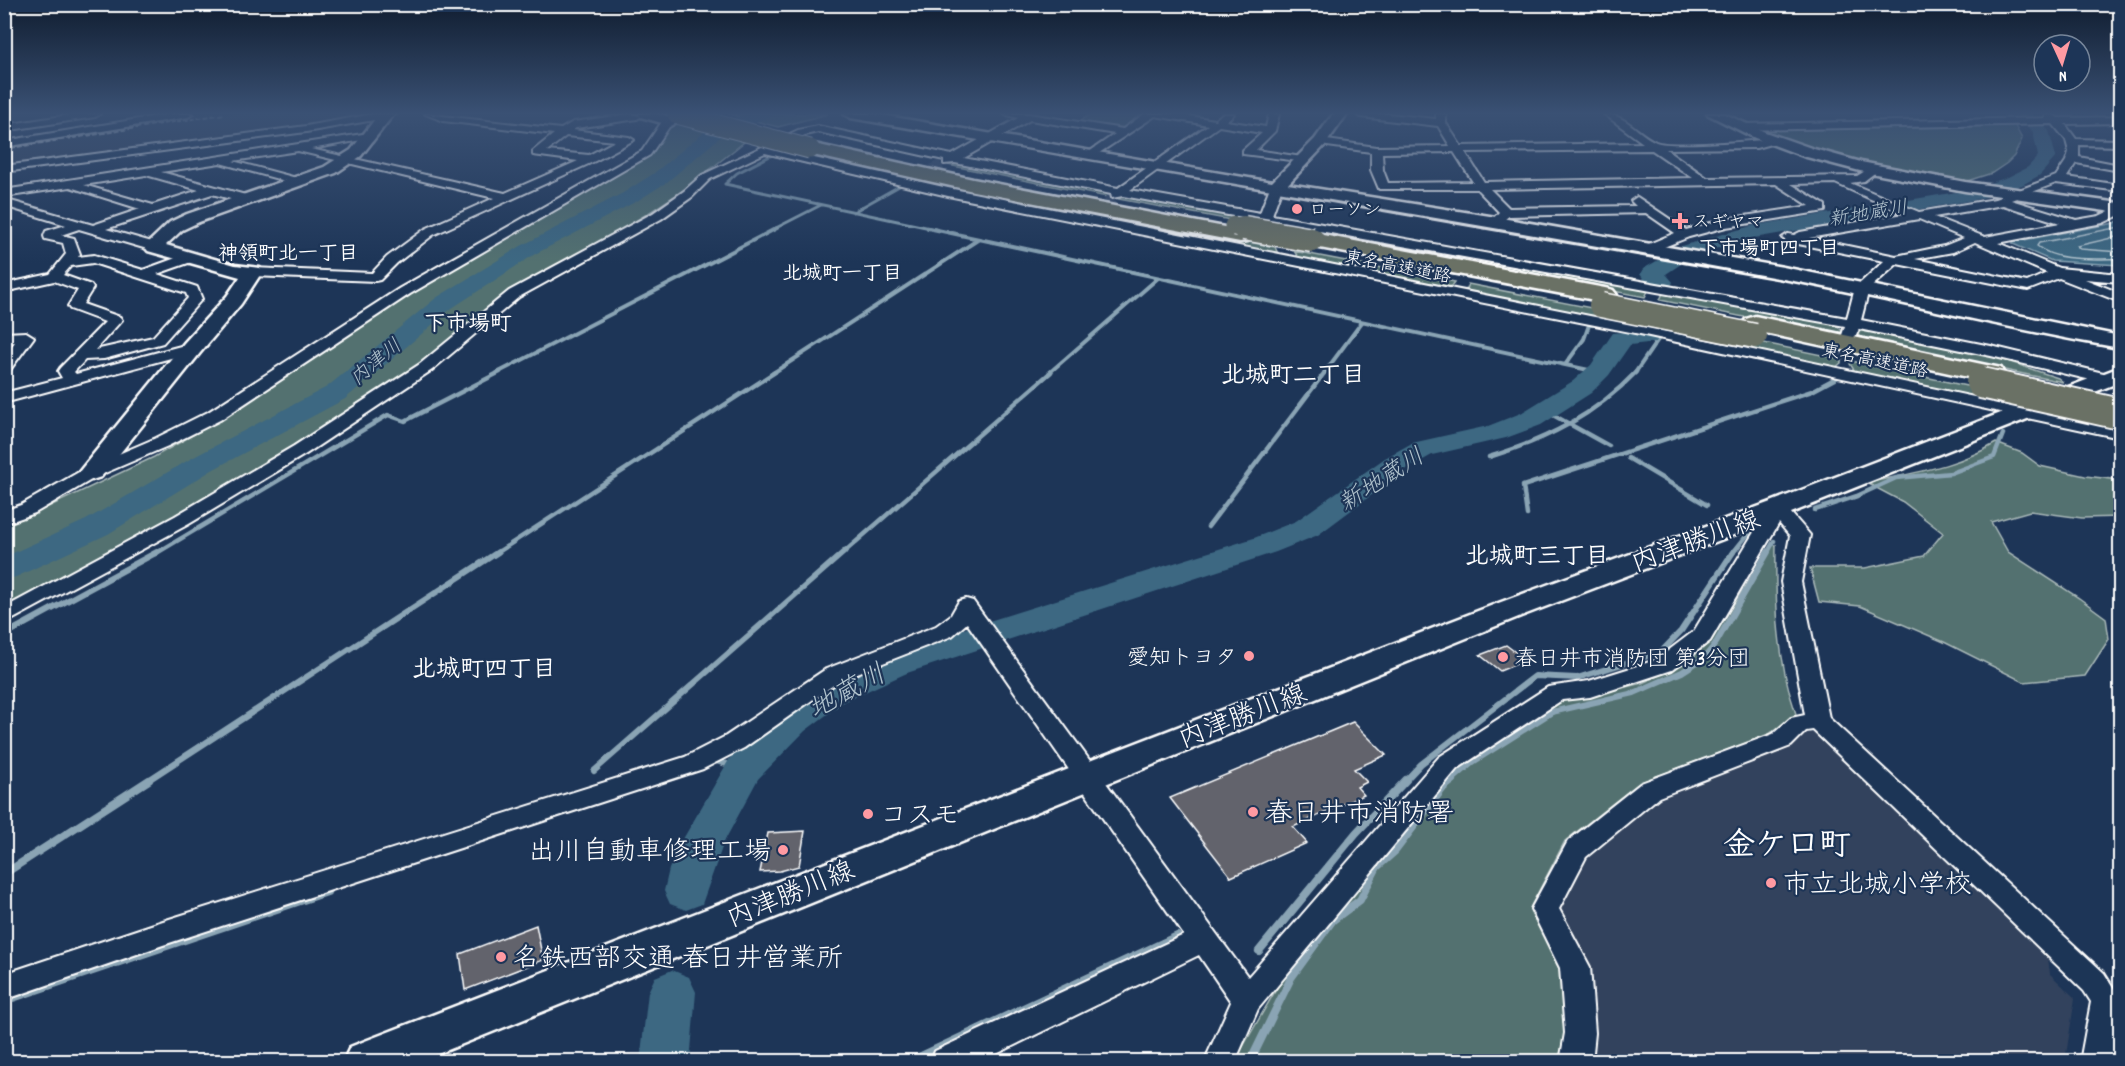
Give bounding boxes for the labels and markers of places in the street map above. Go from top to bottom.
place label: ローソン [1309,199,1381,224]
marker: ローソン [1290,202,1304,216]
place label: スギヤマ [1692,211,1764,236]
marker: スギヤマ [1673,214,1687,228]
place label: 愛知トヨタ [1127,644,1237,675]
place label: 春日井市消防団 第3分団 [1515,645,1750,676]
marker: 愛知トヨタ [1242,649,1256,663]
marker: 春日井市消防団 第3分団 [1496,650,1510,664]
place label: 春日井市消防署 [1265,796,1454,835]
place label: コスモ [880,798,960,837]
marker: 春日井市消防署 [1246,805,1260,819]
marker: コスモ [861,807,875,821]
place label: 出川自動車修理工場 [528,834,771,873]
marker: 出川自動車修理工場 [776,843,790,857]
place label: 市立北城小学校 [1783,867,1972,906]
marker: 市立北城小学校 [1764,876,1778,890]
place label: 名鉄西部交通 春日井営業所 [513,941,843,980]
marker: 名鉄西部交通 春日井営業所 [494,950,508,964]

